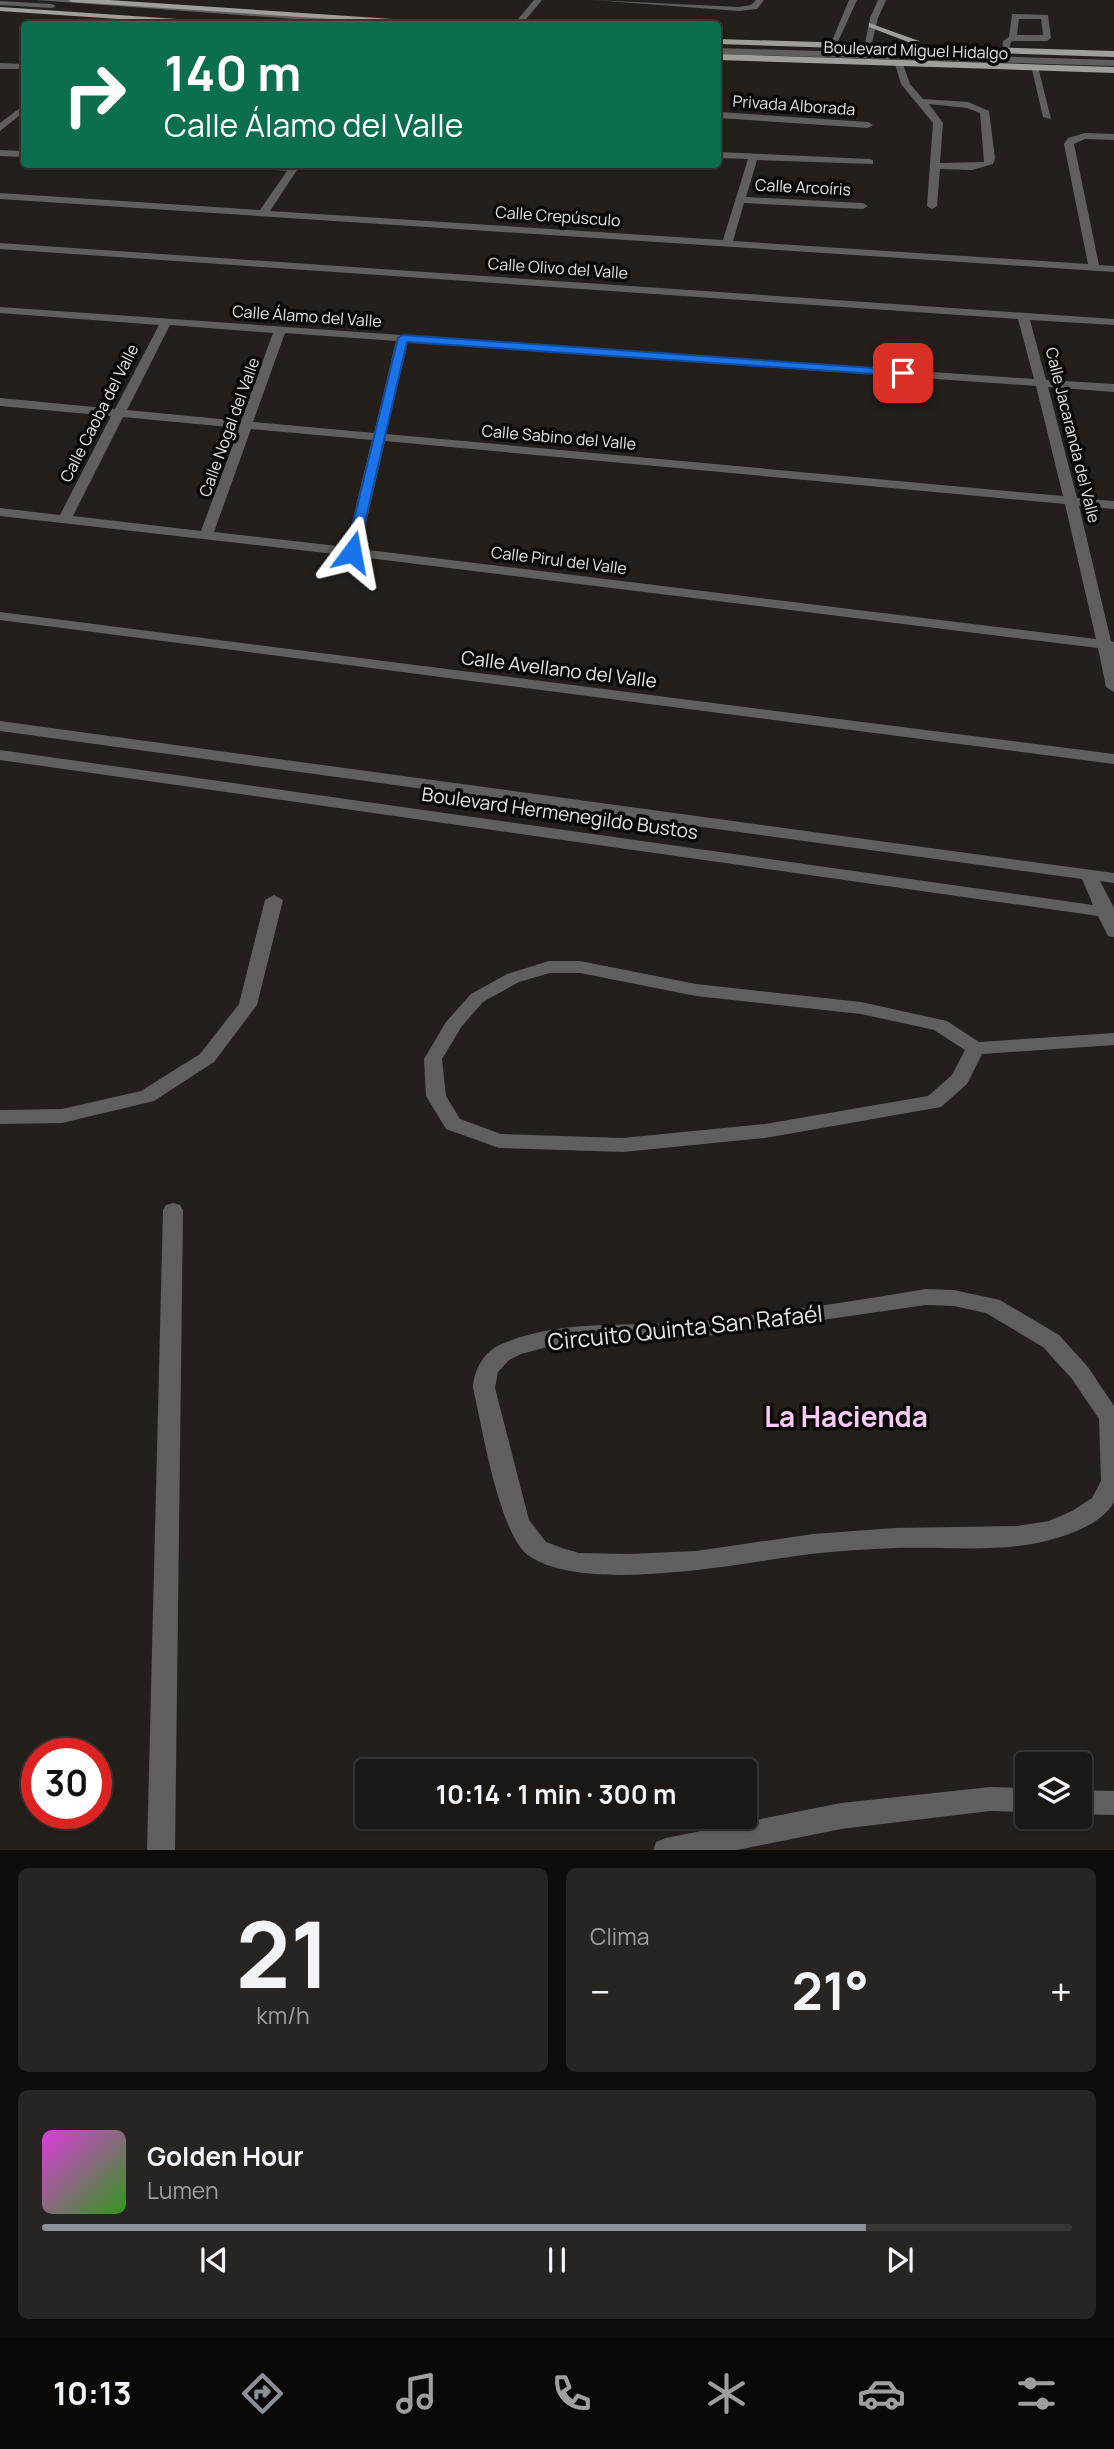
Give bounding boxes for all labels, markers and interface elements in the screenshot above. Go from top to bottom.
street label: Boulevard Miguel Hidalgo [823,36,1009,64]
text: 140 m [164,39,301,106]
icon: right [49,49,140,140]
street label: Privada Alborada [732,90,856,120]
text: Calle Álamo del Valle [164,103,463,147]
street label: Calle Arcoíris [755,174,851,200]
street label: Calle Crepúsculo [495,201,621,231]
street label: Calle Olivo del Valle [487,252,629,284]
street label: Calle Álamo del Valle [232,300,382,332]
street label: Calle Caoba del Valle [55,340,143,486]
pin [873,343,933,403]
street label: Calle Jacaranda del Valle [1041,345,1105,525]
street label: Calle Nogal del Valle [194,354,264,500]
icon: arrive [884,354,922,392]
street label: Calle Sabino del Valle [481,419,637,455]
position arrow [315,515,389,589]
street label: Calle Pirul del Valle [490,541,628,579]
street label: Calle Avellano del Valle [460,644,658,694]
street label: Boulevard Hermenegildo Bustos [420,781,700,845]
street label: Circuito Quinta San Rafaél [546,1297,824,1357]
district label: La Hacienda [764,1397,928,1435]
speed limit sign: 30 [21,1738,112,1829]
map controls [1015,1752,1092,1829]
button: layers [1015,1752,1092,1829]
text: 10:14 · 1 min · 300 m [436,1776,676,1812]
text: 21 [236,1891,330,2015]
text: Clima [590,1920,649,1952]
text: 21° [792,1955,869,2026]
text: − [590,1965,611,2017]
text: + [1050,1965,1072,2017]
text: km/h [256,1999,310,2031]
text: Golden Hour [147,2138,304,2174]
text: Lumen [147,2174,219,2206]
icon: previous [195,2241,233,2279]
icon: pause [538,2241,576,2279]
icon: next [881,2241,919,2279]
icon: directions [238,2369,287,2418]
icon: music [392,2369,441,2418]
icon: phone [547,2369,596,2418]
icon: climate [702,2369,751,2418]
icon: car [857,2369,906,2418]
icon: filters [1012,2369,1061,2418]
text: 10:13 [53,2371,132,2415]

